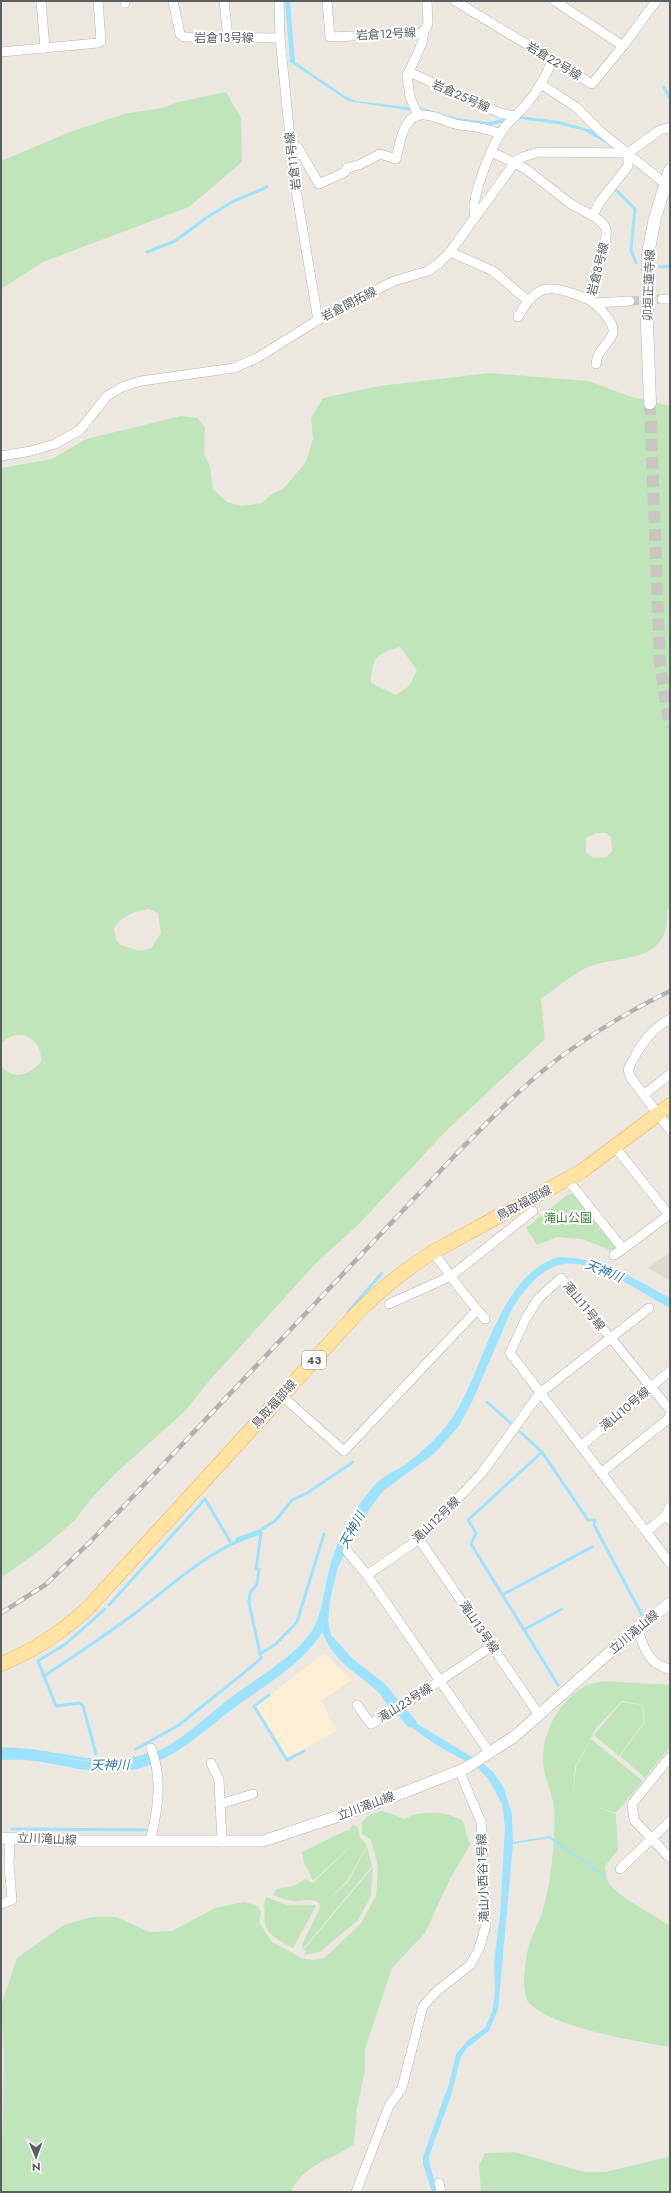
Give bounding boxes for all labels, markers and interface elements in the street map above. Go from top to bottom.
street label: 岩倉12号線 [355,23,417,45]
street label: 岩倉13号線 [194,29,254,47]
street label: 岩倉22号線 [523,37,585,85]
street label: 岩倉25号線 [429,75,493,117]
street label: 岩倉11号線 [280,131,306,191]
street label: 岩倉8号線 [583,240,613,298]
street label: 卯垣正蓮寺線 [639,249,659,321]
street label: 岩倉開拓線 [318,282,380,326]
street label: 鳥取福部線 [493,1181,555,1225]
park label: 滝山公園 [544,1209,592,1227]
water label: 天神川 [582,1255,627,1288]
street label: 滝山11号線 [558,1277,610,1335]
road number: 43 [302,1351,326,1369]
street label: 鳥取福部線 [247,1376,301,1432]
street label: 滝山10号線 [596,1383,654,1435]
street label: 滝山12号線 [408,1493,464,1547]
water label: 天神川 [334,1507,371,1552]
street label: 滝山13号線 [455,1597,503,1657]
street label: 立川滝山線 [605,1606,663,1658]
street label: 滝山23号線 [374,1679,436,1727]
water label: 天神川 [90,1755,132,1775]
street label: 立川滝山線 [335,1787,397,1825]
street label: 立川滝山線 [17,1829,77,1849]
street label: 滝山小西谷1号線 [472,1833,494,1923]
north arrow [16,2137,56,2177]
text: N [32,2159,41,2175]

